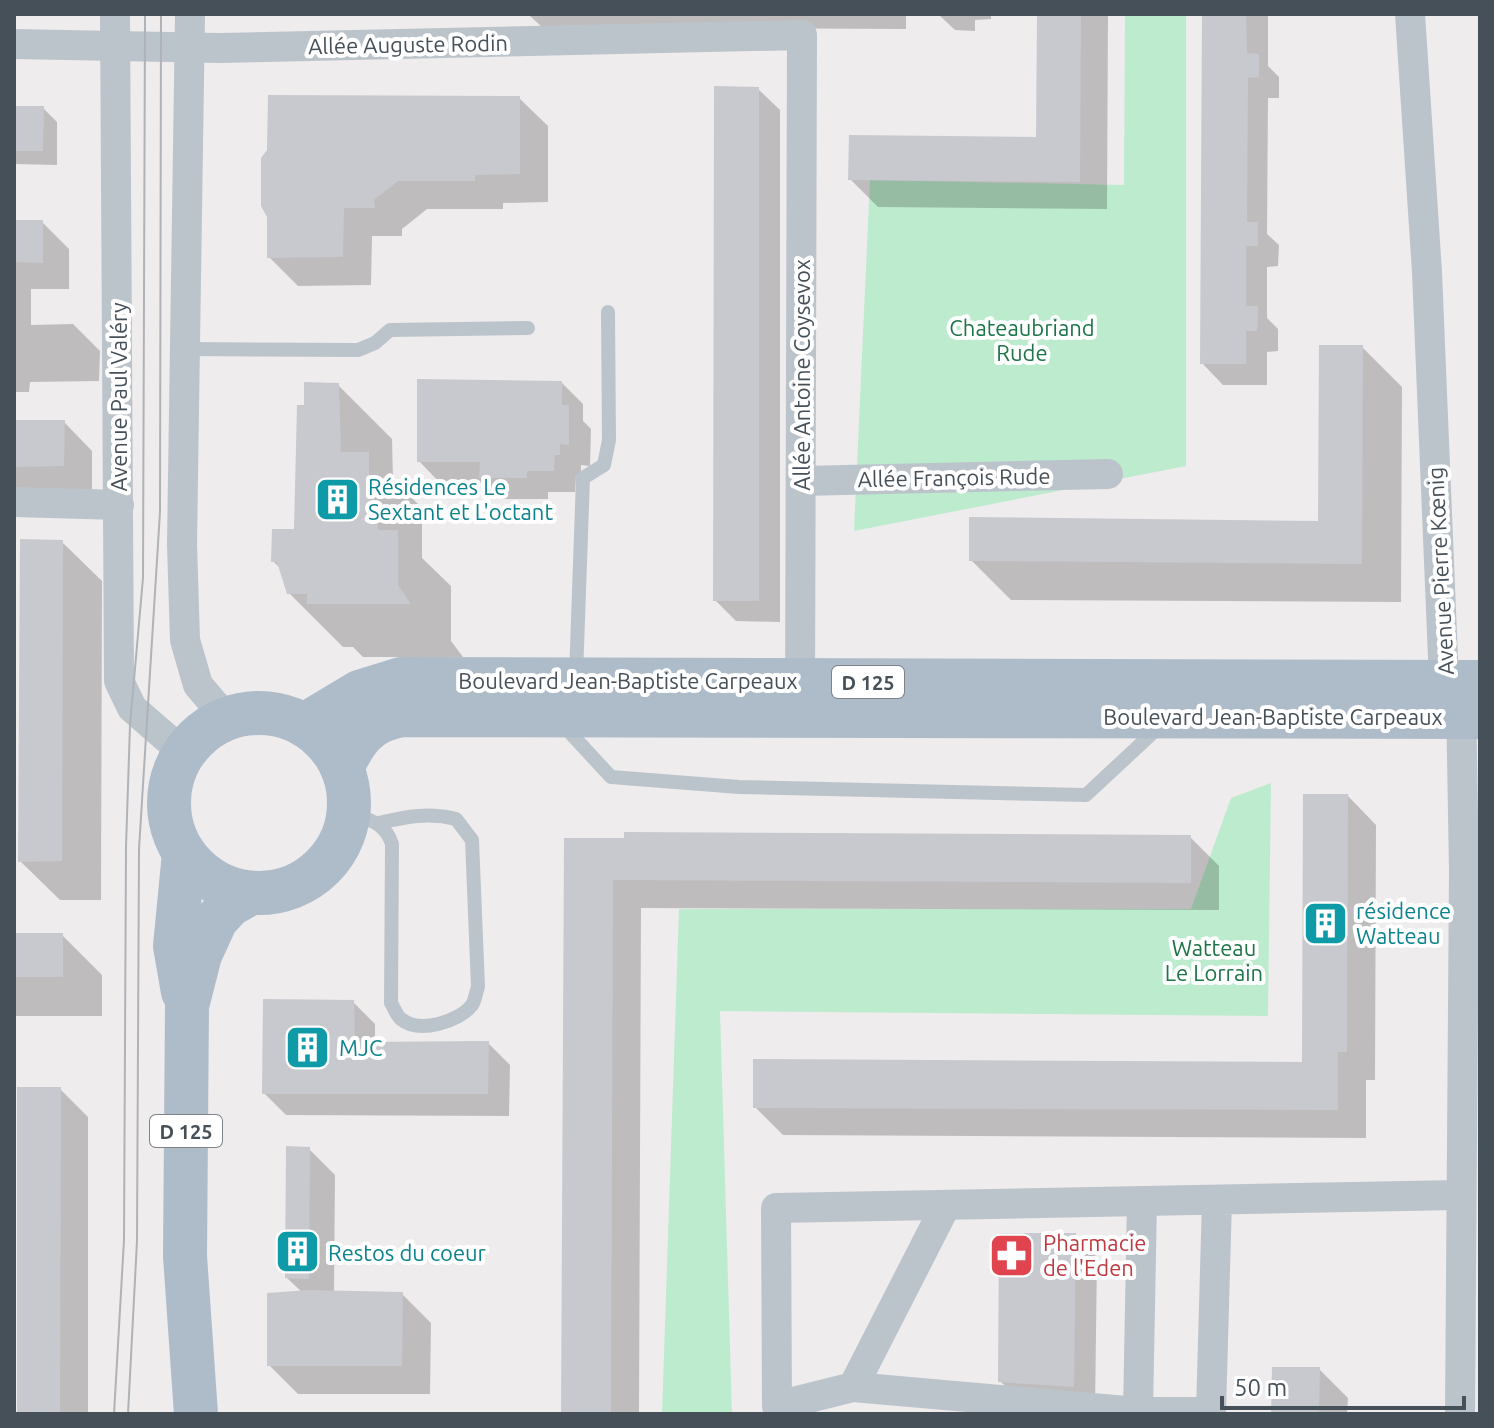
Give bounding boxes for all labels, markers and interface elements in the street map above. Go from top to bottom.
street label: Allée Auguste Rodin [308,30,508,58]
street label: Allée Antoine Coysevox [789,259,814,491]
street label: Avenue Paul Valéry [106,302,131,492]
park label: Chateaubriand Rude [949,315,1095,365]
street label: Allée François Rude [857,463,1051,491]
street label: Avenue Pierre Kœnig [1422,466,1458,676]
place label: Résidences Le Sextant et L'octant [368,474,553,524]
building icon: Résidences Le Sextant et L'octant [313,475,361,523]
road number: D 125 [832,666,904,698]
street label: Boulevard Jean-Baptiste Carpeaux [458,668,798,693]
street label: Boulevard Jean-Baptiste Carpeaux [1103,704,1443,729]
place label: résidence Watteau [1356,898,1451,948]
building icon: résidence Watteau [1301,899,1349,947]
park label: Watteau Le Lorrain [1165,935,1263,985]
building icon: MJC [284,1023,332,1071]
place label: MJC [339,1035,382,1060]
road number: D 125 [150,1115,222,1147]
building icon: Restos du coeur [273,1228,321,1276]
place label: Pharmacie de l'Eden [1043,1230,1146,1280]
pharmacy icon: Pharmacie de l'Eden [988,1231,1036,1279]
place label: Restos du coeur [328,1240,487,1265]
scale bar [1222,1360,1464,1410]
text: 50 m [1234,1374,1287,1401]

